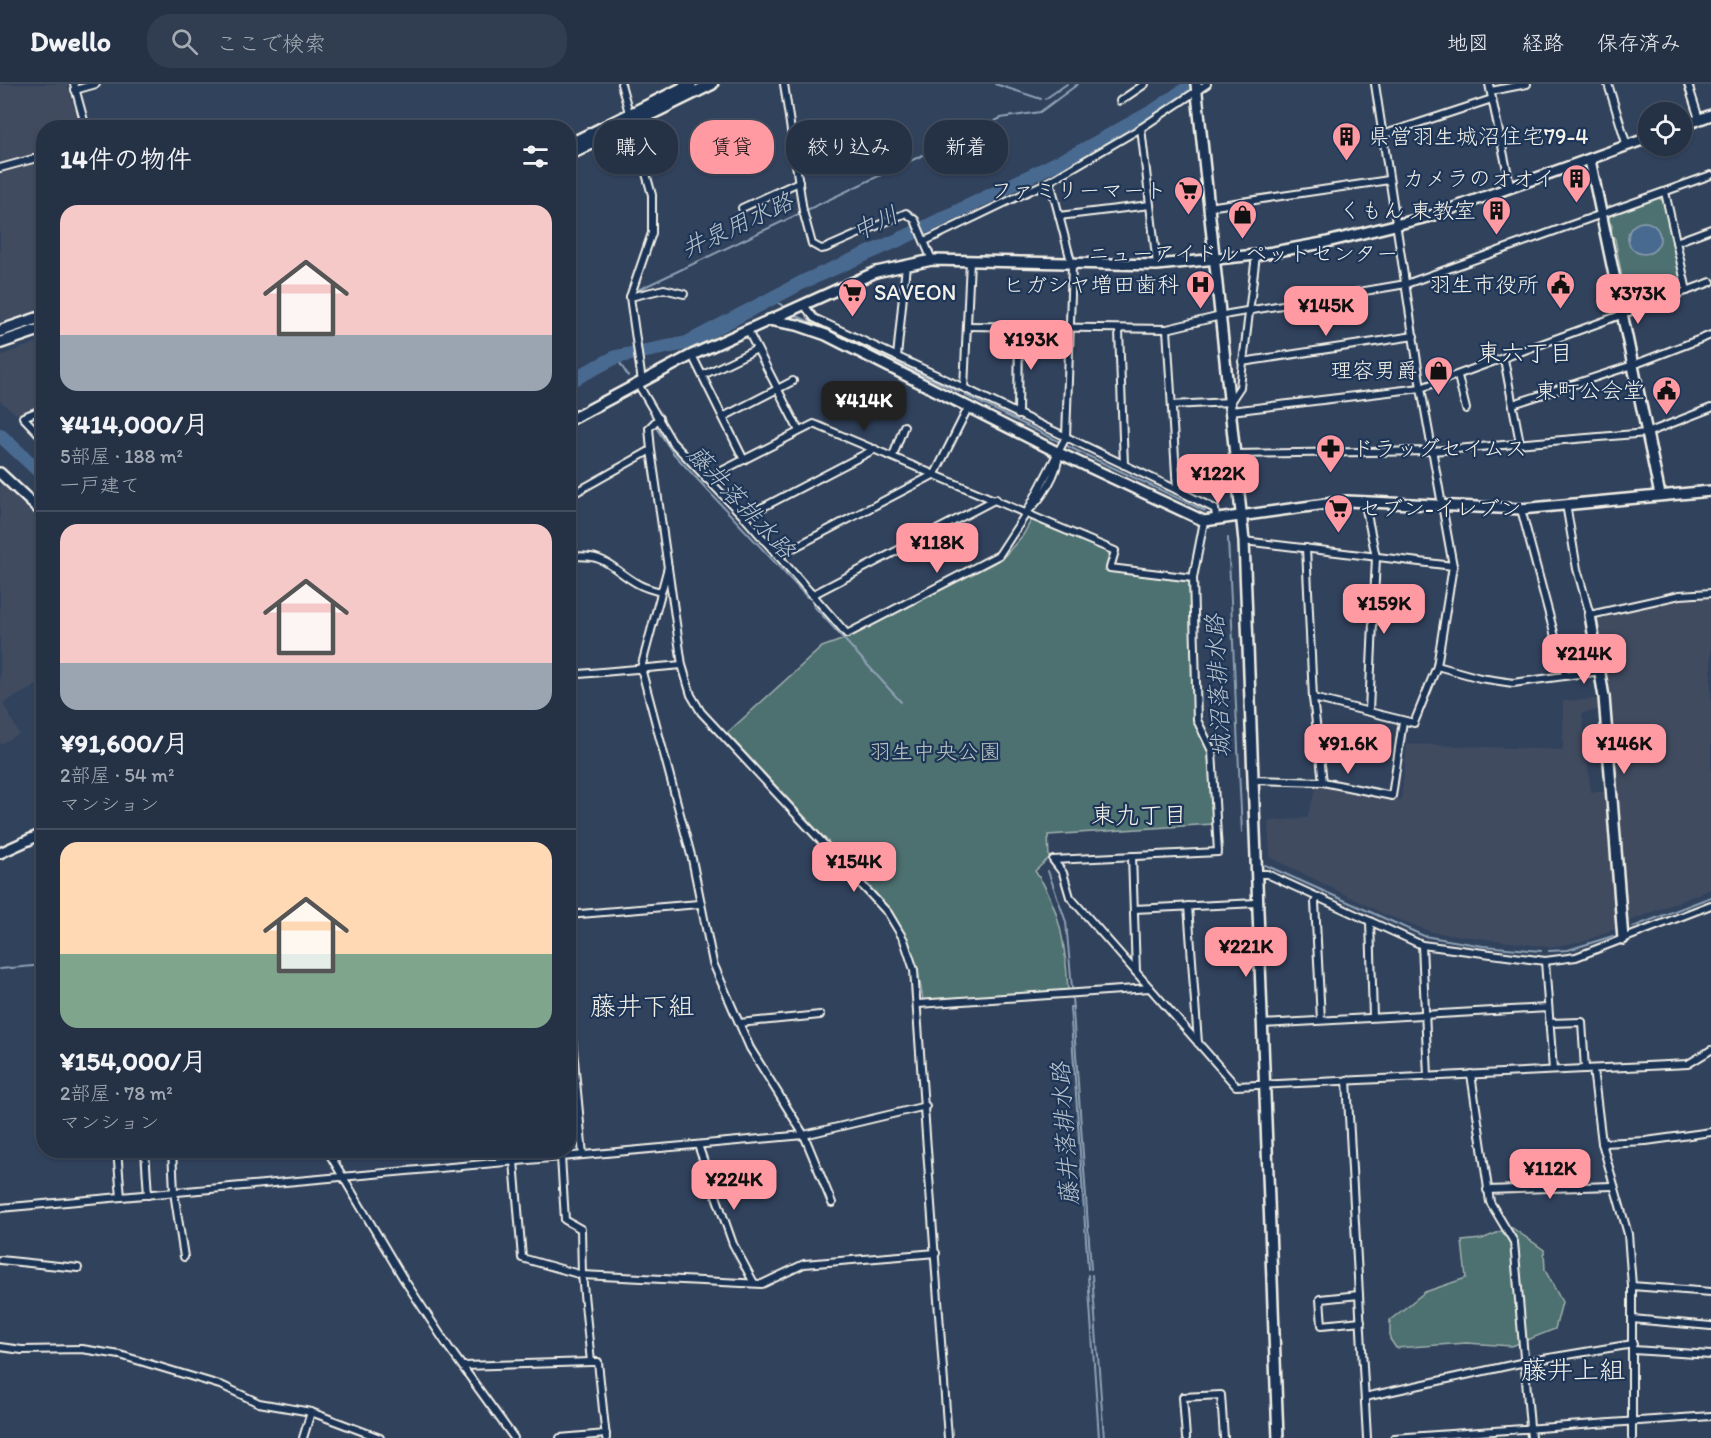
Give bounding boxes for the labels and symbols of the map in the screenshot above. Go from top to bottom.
building icon: 県営羽生城沼住宅79-4 [1331,120,1363,162]
place label: 県営羽生城沼住宅79-4 [1368,123,1588,150]
building icon: カメラのオオイ [1560,162,1592,204]
place label: カメラのオオイ [1403,165,1555,192]
supermarket icon: ファミリーマート [1172,174,1204,216]
place label: ファミリーマート [991,177,1167,204]
water label: 井泉用水路 [676,185,799,263]
building icon: くもん 東教室 [1481,194,1513,236]
place label: くもん 東教室 [1339,197,1476,224]
shop icon: ニューアイドル ペットセンター [1227,198,1259,240]
water label: 中川 [847,199,903,246]
place label: ニューアイドル ペットセンター [1088,240,1398,267]
hospital icon: ヒガシヤ増田歯科 [1184,268,1216,310]
public building icon: 羽生市役所 [1544,268,1576,310]
place label: ヒガシヤ増田歯科 [1003,271,1179,298]
place label: 羽生市役所 [1429,271,1539,298]
pin: ¥373K [1596,274,1680,325]
supermarket icon: SAVEON [837,276,869,318]
place label: SAVEON [874,279,956,306]
pin: ¥145K [1284,286,1368,337]
pin: ¥193K [989,320,1073,371]
district label: 東六丁目 [1477,338,1573,367]
shop icon: 理容男爵 [1423,354,1455,396]
place label: 理容男爵 [1330,357,1418,384]
public building icon: 東町公会堂 [1650,374,1682,416]
place label: 東町公会堂 [1535,377,1645,404]
pin: ¥414K [822,381,906,432]
pharmacy icon: ドラッグセイムス [1315,432,1347,474]
place label: ドラッグセイムス [1352,435,1527,462]
water label: 藤井落排水路 [682,439,802,566]
pin: ¥122K [1176,454,1260,505]
supermarket icon: セブン-イレブン [1322,492,1354,534]
place label: セブン-イレブン [1359,495,1522,522]
pin: ¥118K [895,523,979,574]
pin: ¥159K [1342,584,1426,635]
water label: 城沼落排水路 [1199,611,1236,759]
pin: ¥214K [1542,634,1626,685]
pin: ¥91.6K [1299,724,1397,775]
pin: ¥146K [1582,724,1666,775]
park label: 羽生中央公園 [869,738,1001,765]
district label: 東九丁目 [1091,800,1187,829]
pin: ¥154K [812,842,896,893]
pin: ¥221K [1204,927,1288,978]
district label: 藤井下組 [590,990,694,1022]
water label: 藤井落排水路 [1045,1059,1084,1207]
pin: ¥112K [1508,1149,1592,1200]
pin: ¥224K [692,1160,776,1211]
district label: 藤井上組 [1521,1354,1625,1386]

